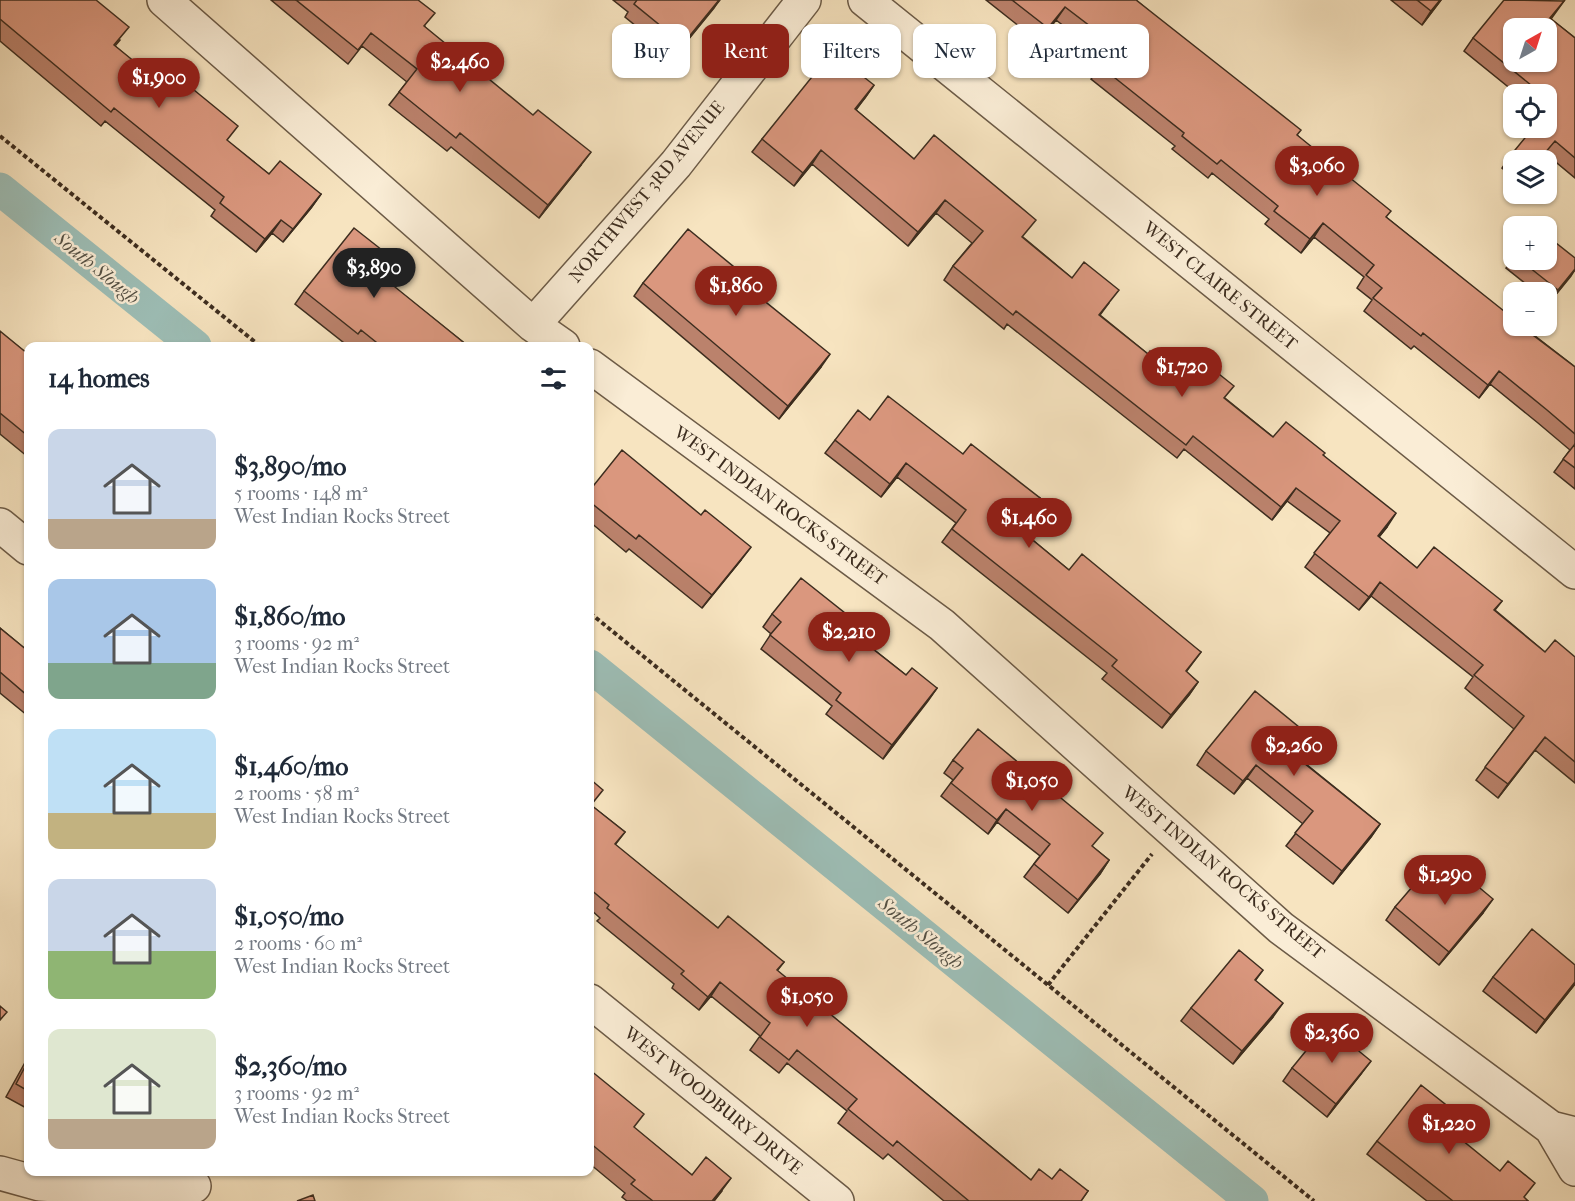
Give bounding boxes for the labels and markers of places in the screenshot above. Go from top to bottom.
pin: $2,460 [411,42,509,93]
pin: $1,900 [110,58,208,109]
pin: $3,060 [1268,146,1366,197]
pin: $3,890 [325,248,423,299]
pin: $1,860 [687,266,785,317]
pin: $1,720 [1133,347,1231,398]
pin: $1,460 [980,498,1078,549]
pin: $2,210 [800,612,898,663]
pin: $2,260 [1245,726,1343,777]
pin: $1,050 [983,761,1081,812]
pin: $1,290 [1396,855,1494,906]
pin: $1,050 [758,977,856,1028]
pin: $2,360 [1283,1013,1381,1064]
pin: $1,220 [1400,1104,1498,1155]

